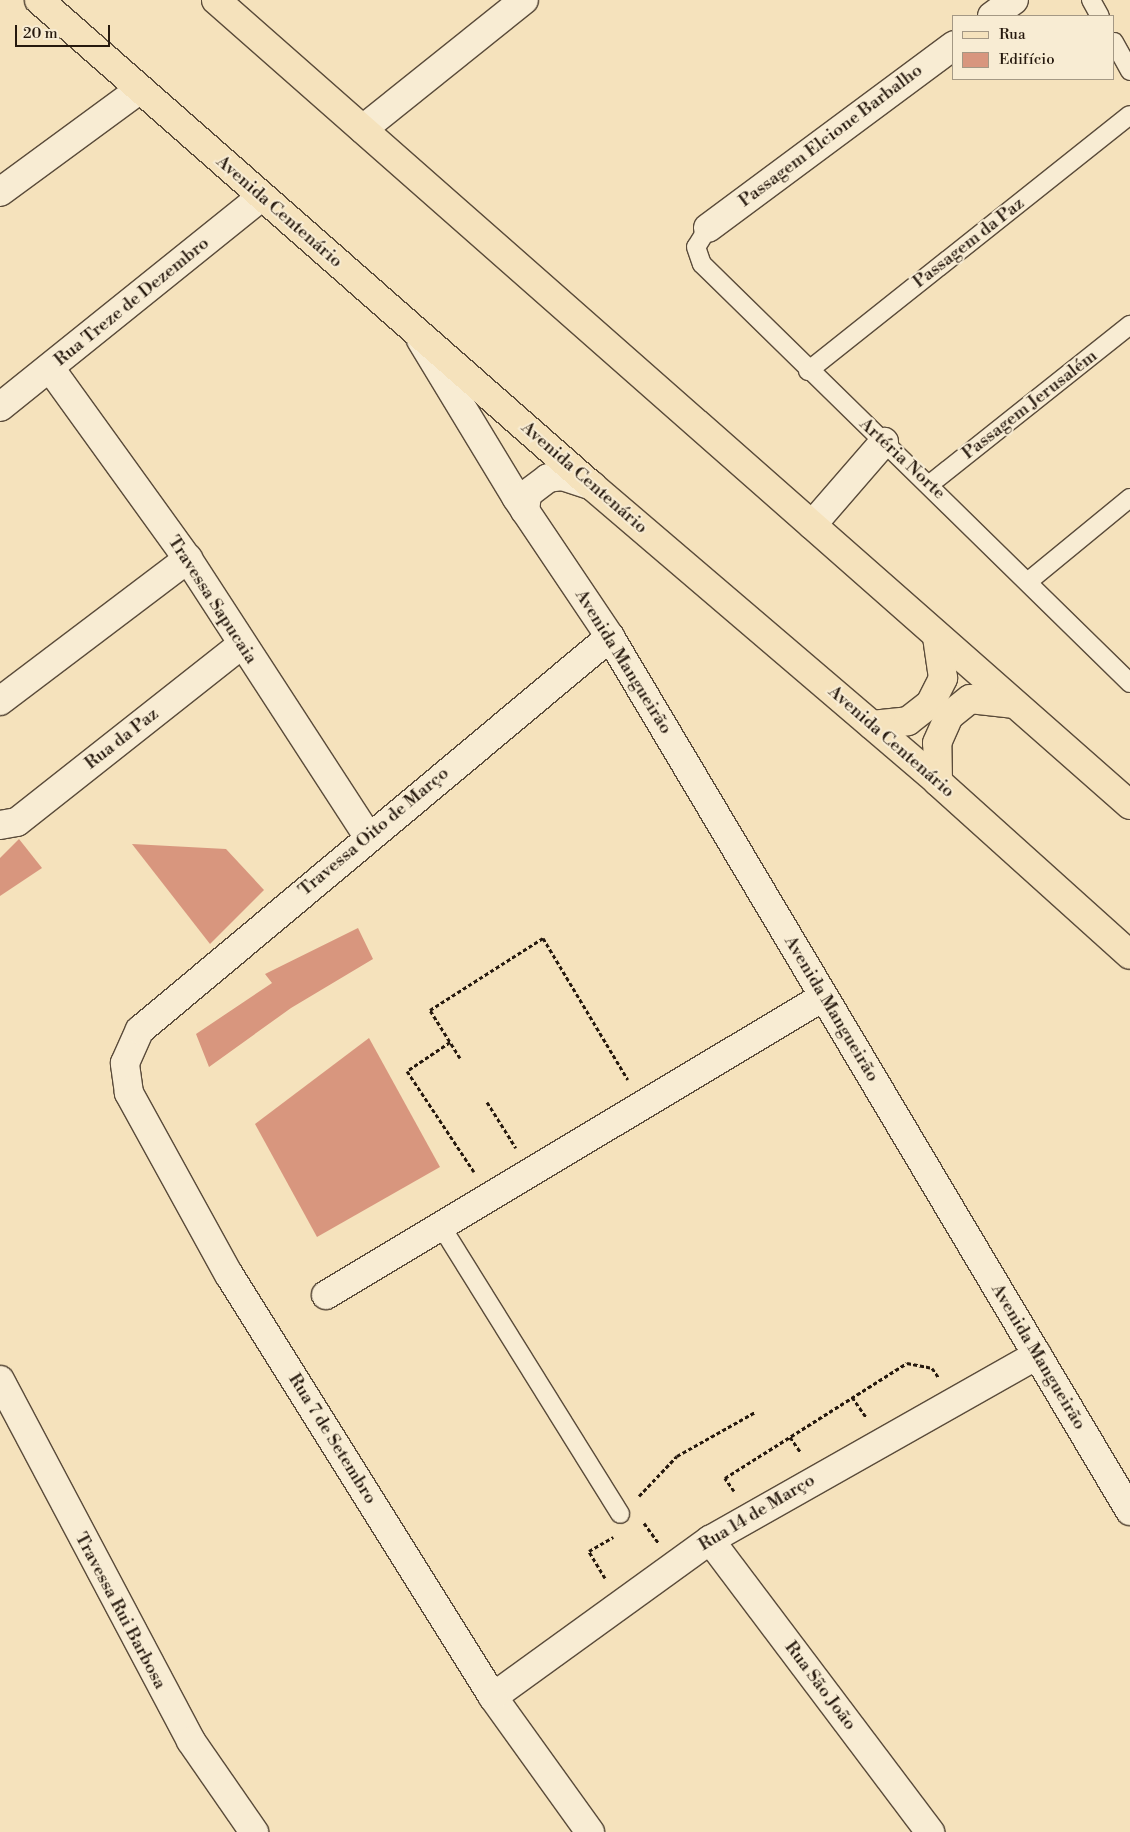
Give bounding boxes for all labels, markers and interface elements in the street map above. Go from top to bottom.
scale bar [18,15,112,47]
legend [952,15,1115,80]
text: 20 m [23,24,58,43]
text: Rua [999,25,1026,44]
text: Edifício [999,50,1055,69]
street label: Passagem Elcione Barbalho [735,60,927,212]
street label: Avenida Centenário [211,151,347,273]
street label: Passagem da Paz [909,193,1029,293]
street label: Rua Treze de Dezembro [50,233,214,371]
street label: Passagem Jerusalém [958,346,1102,464]
street label: Artéria Norte [855,414,949,504]
street label: Avenida Centenário [516,417,652,539]
street label: Travessa Sapucaia [163,532,261,668]
street label: Avenida Mangueirão [570,586,676,738]
street label: Avenida Centenário [823,681,959,803]
street label: Rua da Paz [81,703,163,775]
street label: Travessa Oito de Março [294,763,454,901]
street label: Avenida Mangueirão [779,932,883,1086]
street label: Avenida Mangueirão [986,1280,1090,1434]
street label: Rua 7 de Setembro [283,1370,381,1508]
street label: Rua 14 de Março [695,1470,819,1556]
street label: Travessa Rui Barbosa [70,1529,170,1693]
street label: Rua São João [780,1637,860,1735]

